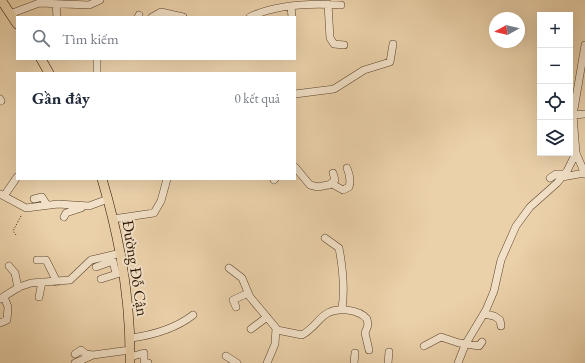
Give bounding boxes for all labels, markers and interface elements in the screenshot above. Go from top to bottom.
north arrow [489,12,525,48]
map controls [537,12,573,156]
button: + [537,12,573,48]
search box [16,16,296,60]
icon: search [30,27,52,49]
text: Tìm kiếm [62,29,119,48]
button: − [537,48,573,84]
button: locate [537,84,573,120]
text: Gần đây [32,87,90,109]
text: 0 kết quả [234,90,280,107]
button: layers [537,120,573,156]
street label: Đường Đỗ Cận [118,218,154,318]

